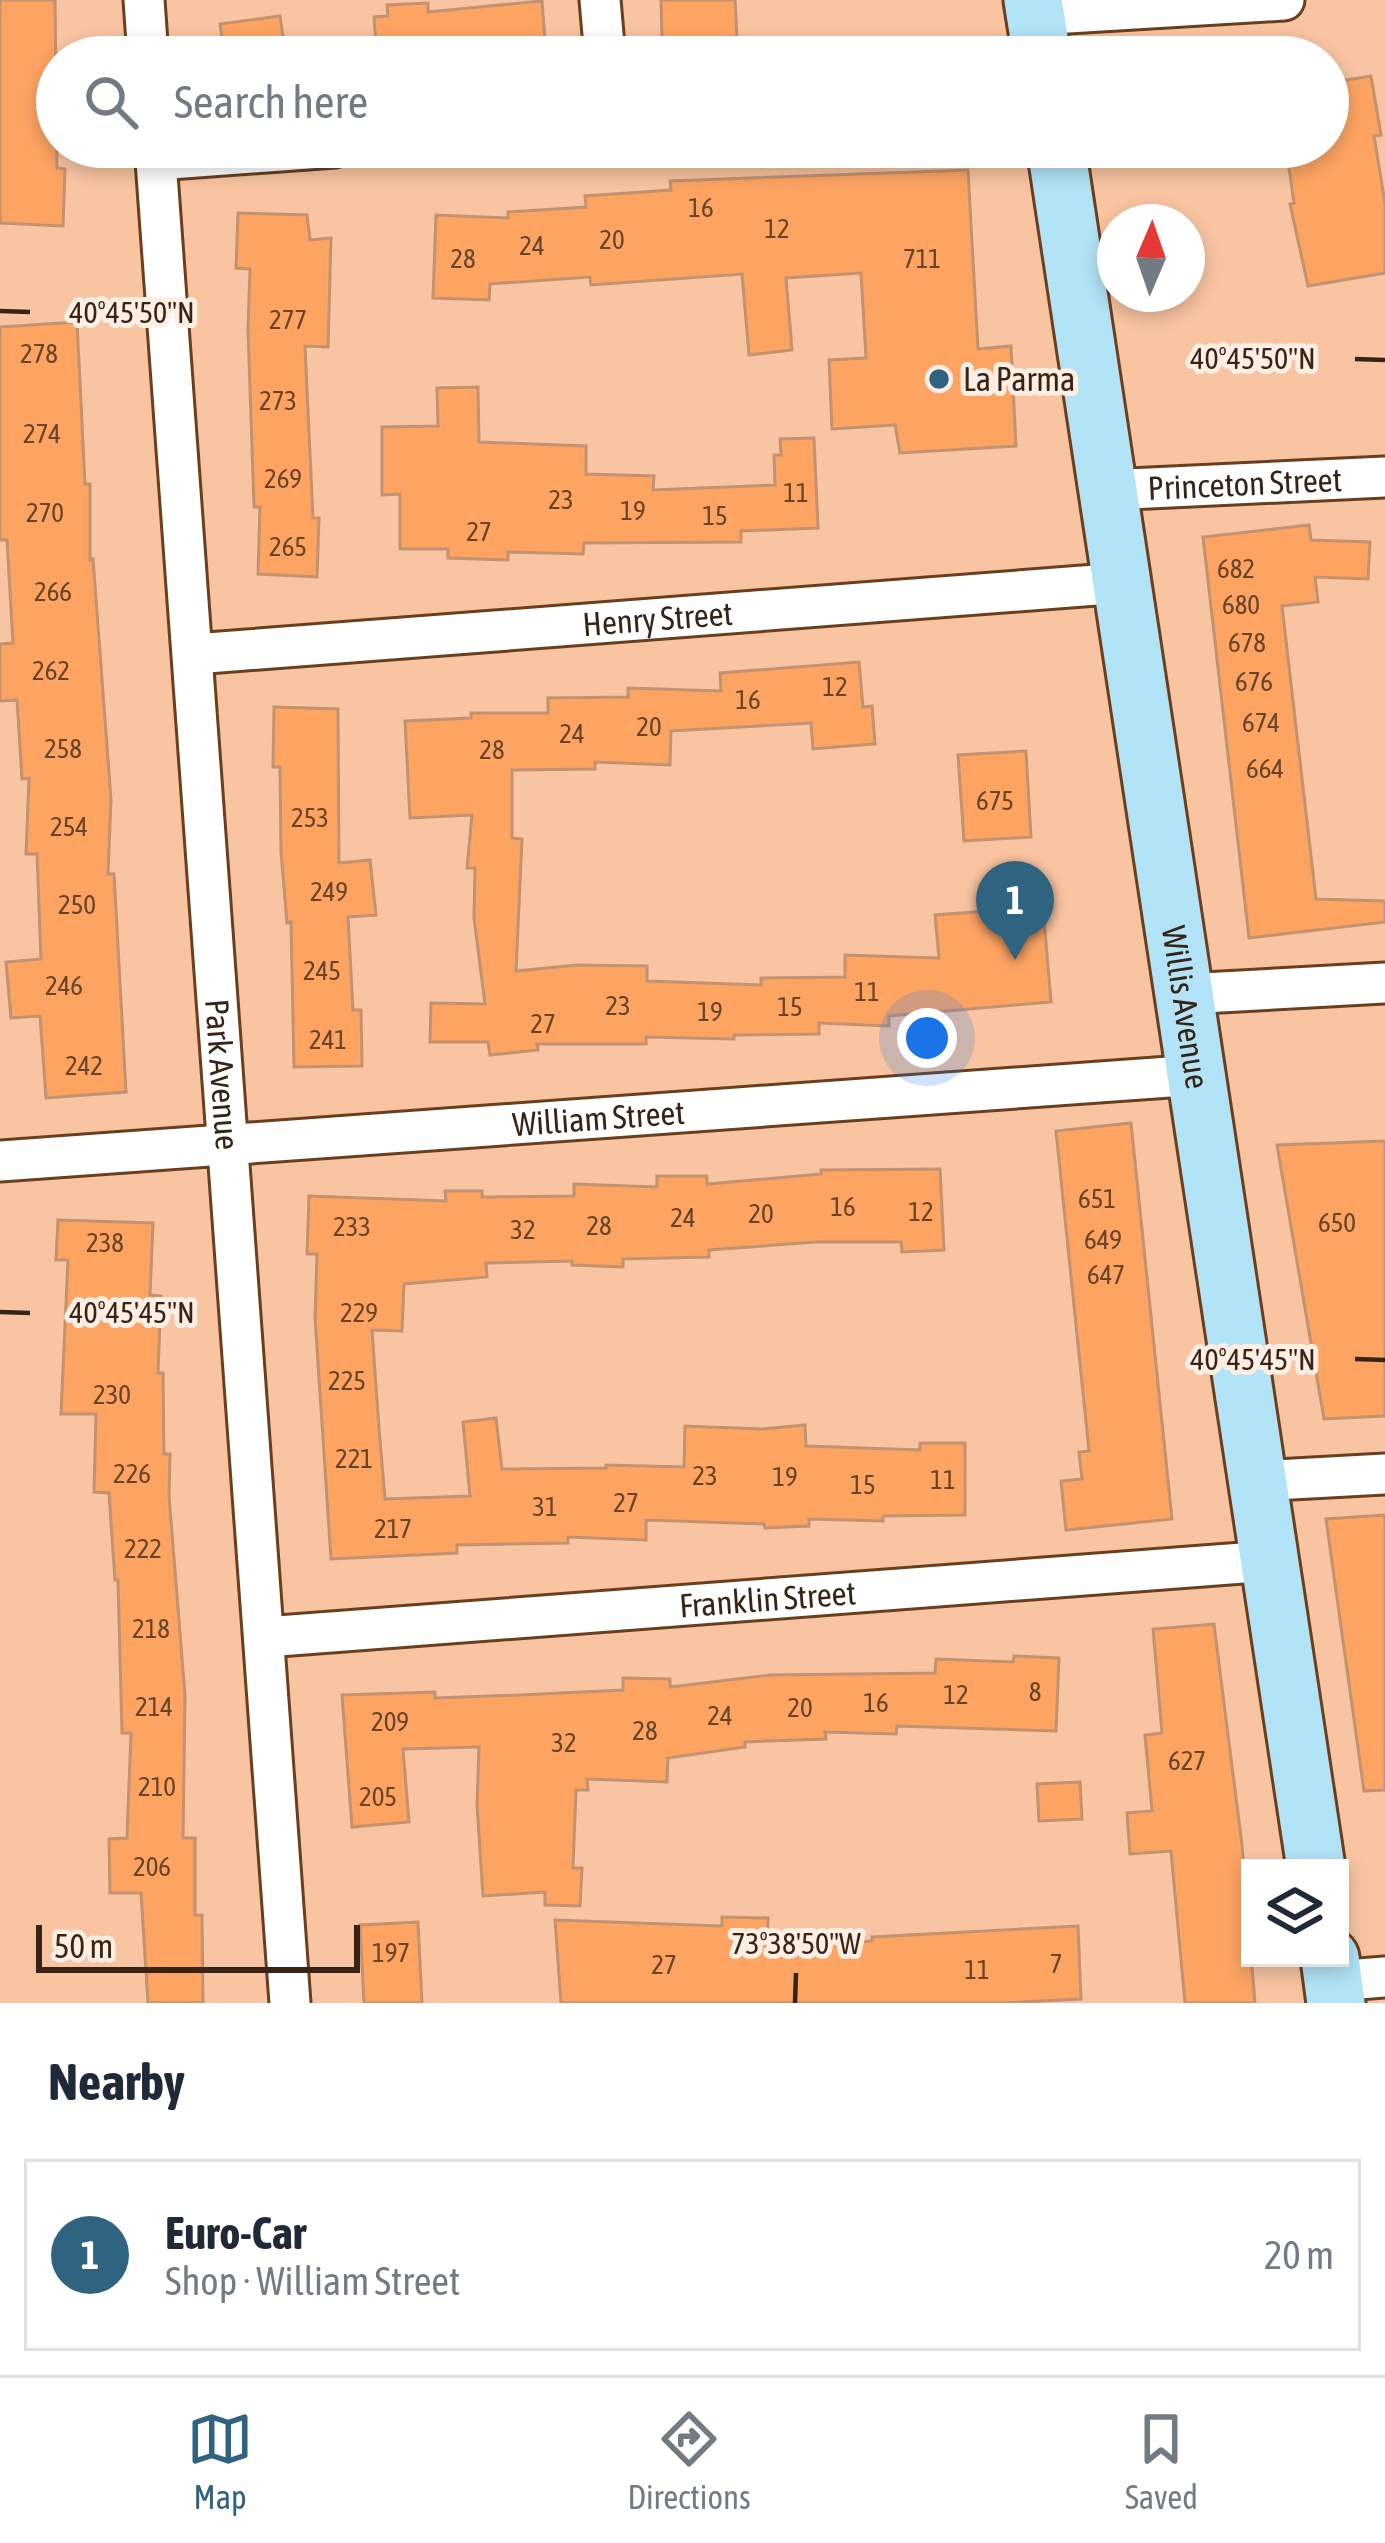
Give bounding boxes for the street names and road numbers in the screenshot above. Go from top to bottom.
street label: Princeton Street [1147,460,1343,507]
street label: Henry Street [581,594,734,643]
street label: Willis Avenue [1155,923,1217,1091]
street label: Park Avenue [198,998,247,1151]
street label: William Street [511,1093,686,1143]
street label: Franklin Street [678,1573,857,1625]

